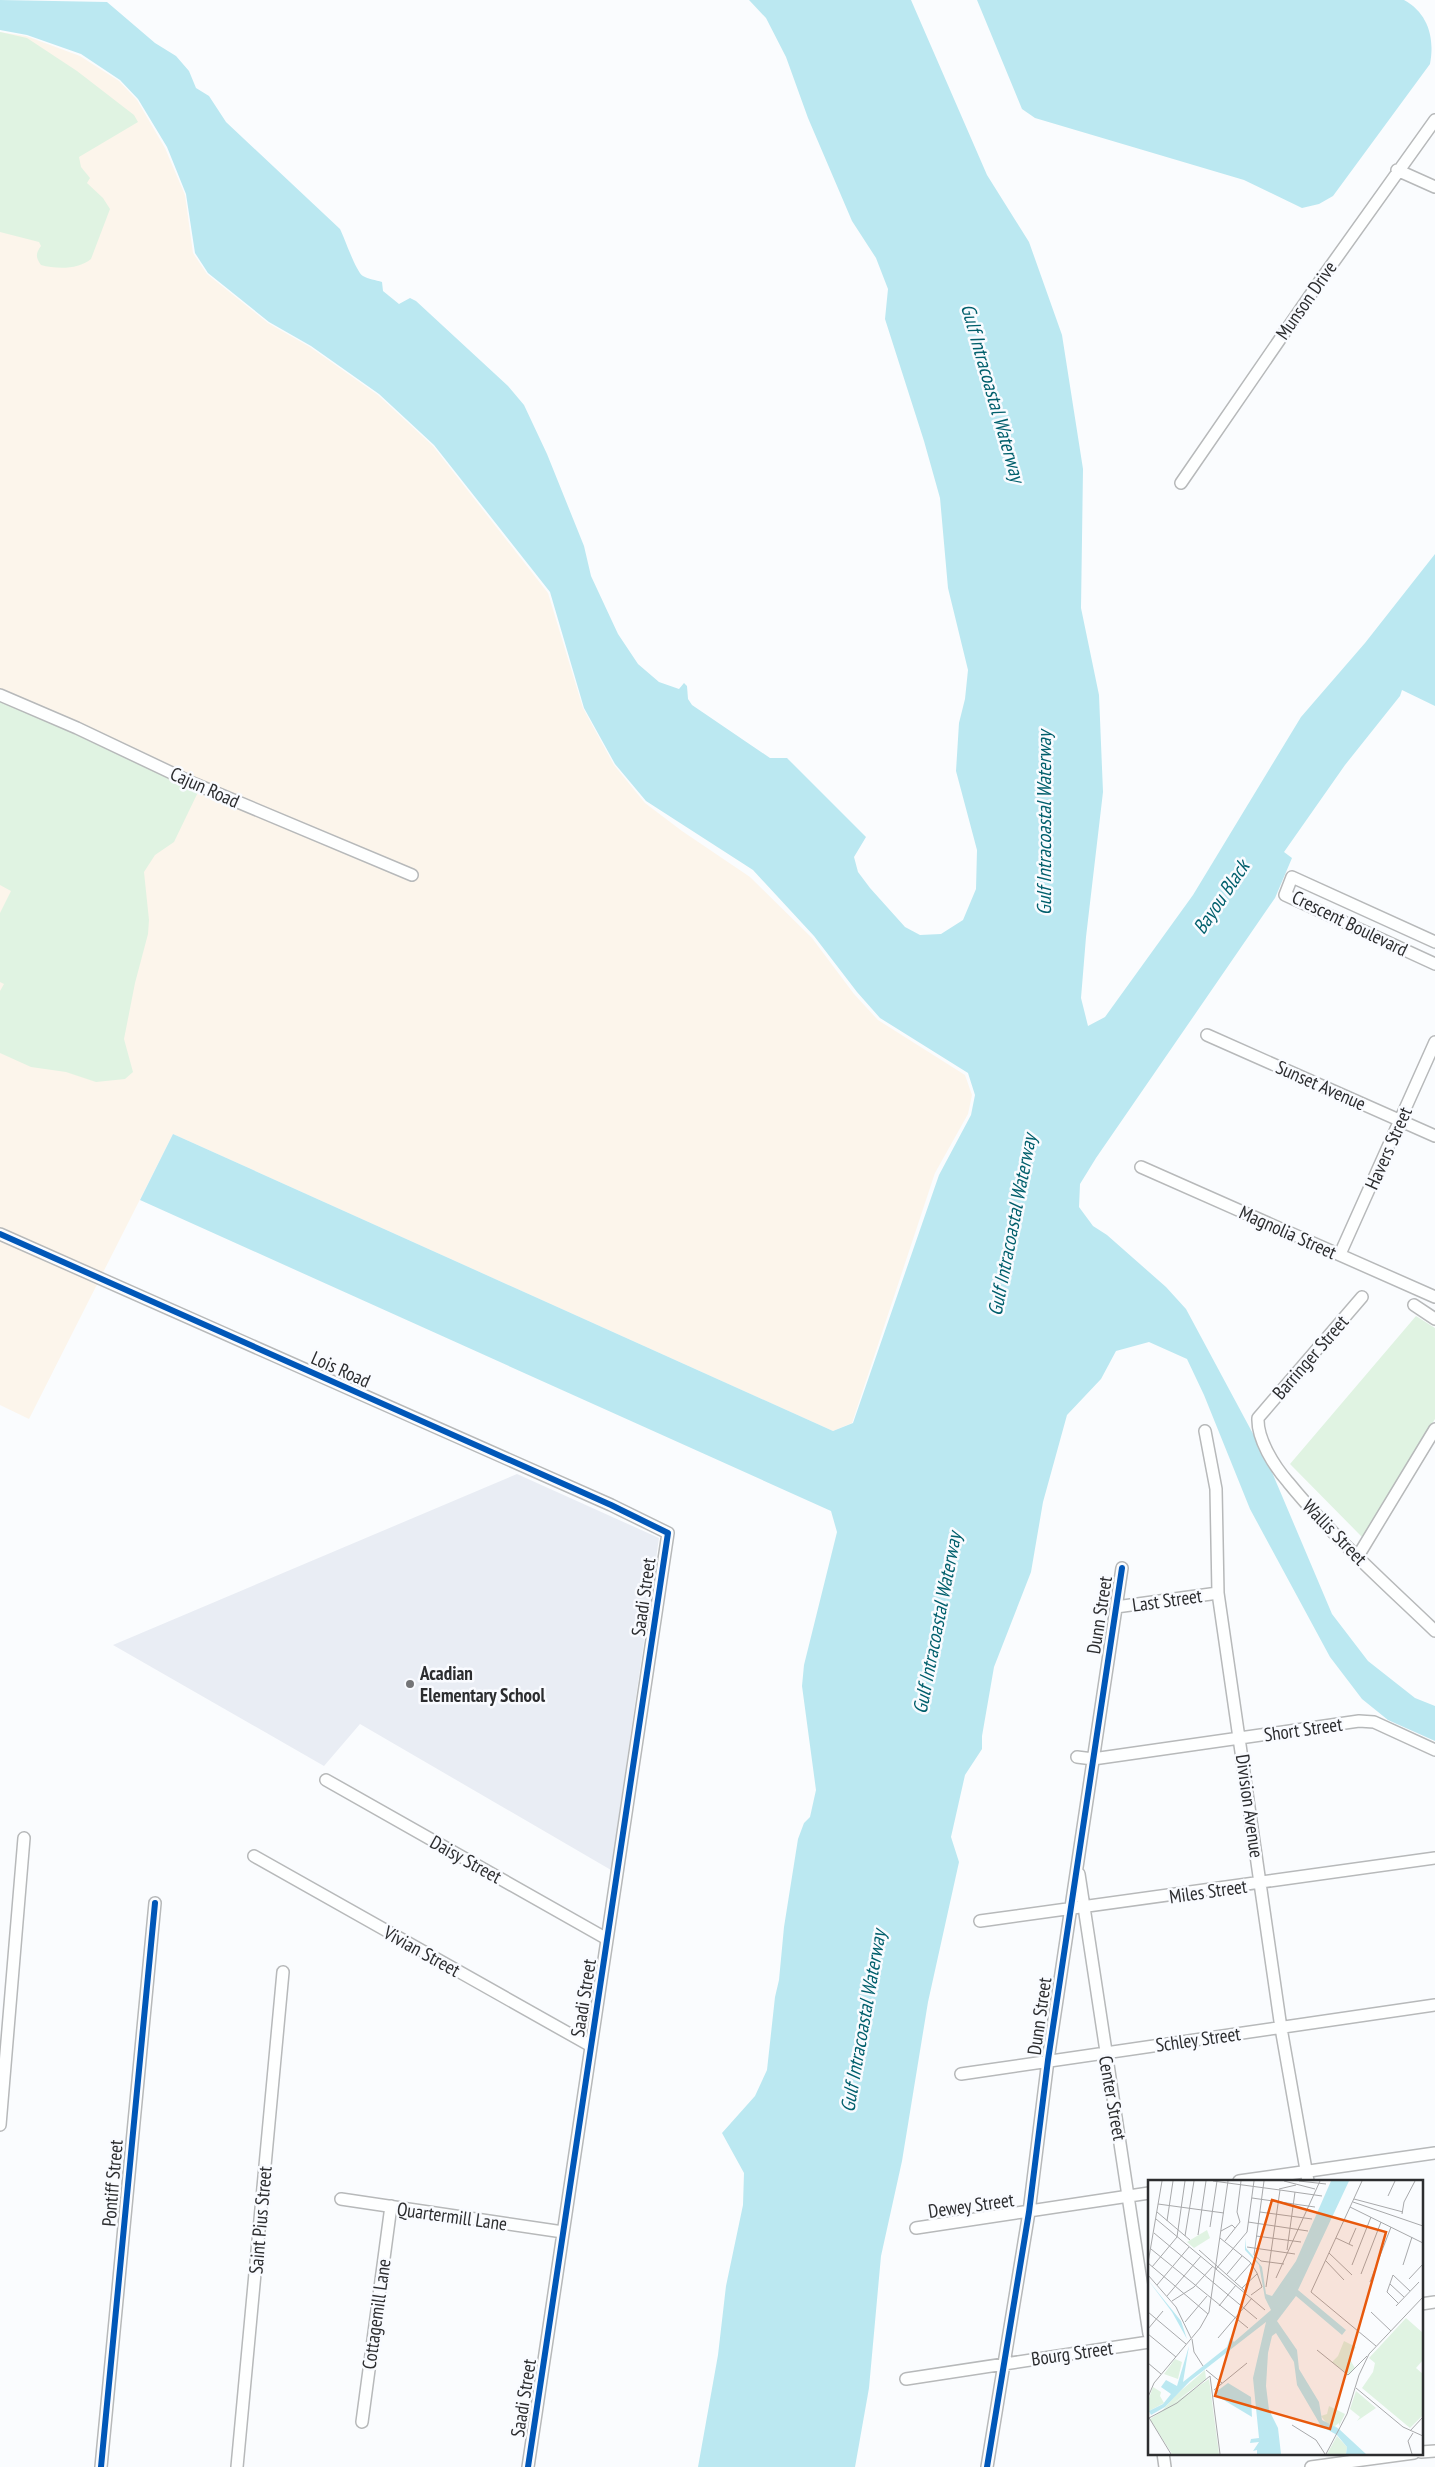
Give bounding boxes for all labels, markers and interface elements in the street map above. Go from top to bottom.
street label: Munson Drive [1270,256,1342,344]
water label: Gulf Intracoastal Waterway [955,301,1032,488]
water label: Gulf Intracoastal Waterway [1031,728,1057,915]
street label: Cajun Road [167,761,243,813]
water label: Bayou Black [1187,853,1256,939]
street label: Crescent Boulevard [1288,885,1412,961]
street label: Sunset Avenue [1272,1055,1370,1116]
street label: Havers Street [1359,1102,1417,1193]
water label: Gulf Intracoastal Waterway [982,1130,1043,1318]
street label: Magnolia Street [1236,1200,1341,1264]
street label: Barringer Street [1267,1309,1354,1404]
street label: Lois Road [308,1345,374,1393]
street label: Wallis Street [1298,1494,1373,1571]
water label: Gulf Intracoastal Waterway [907,1528,968,1716]
street label: Saadi Street [626,1555,660,1638]
street label: Dunn Street [1081,1574,1117,1656]
street label: Last Street [1131,1583,1204,1617]
place label: Acadian Elementary School [419,1661,545,1707]
marker: Acadian Elementary School [404,1678,416,1690]
street label: Short Street [1262,1712,1345,1746]
street label: Division Avenue [1231,1753,1269,1859]
street label: Daisy Street [426,1830,507,1889]
street label: Miles Street [1168,1874,1249,1908]
street label: Vivian Street [379,1920,465,1982]
water label: Gulf Intracoastal Waterway [834,1926,892,2114]
street label: Saadi Street [565,1956,601,2039]
street label: Dunn Street [1022,1975,1056,2056]
street label: Schley Street [1154,2021,1243,2057]
street label: Center Street [1094,2054,1132,2143]
street label: Pontiff Street [96,2138,128,2227]
street label: Saint Pius Street [243,2164,277,2275]
inset map [1148,2180,1422,2454]
street label: Dewey Street [927,2187,1016,2223]
street label: Quartermill Lane [395,2196,509,2236]
street label: Cottagemill Lane [356,2257,396,2371]
street label: Bourg Street [1030,2335,1115,2371]
street label: Saadi Street [505,2356,541,2439]

